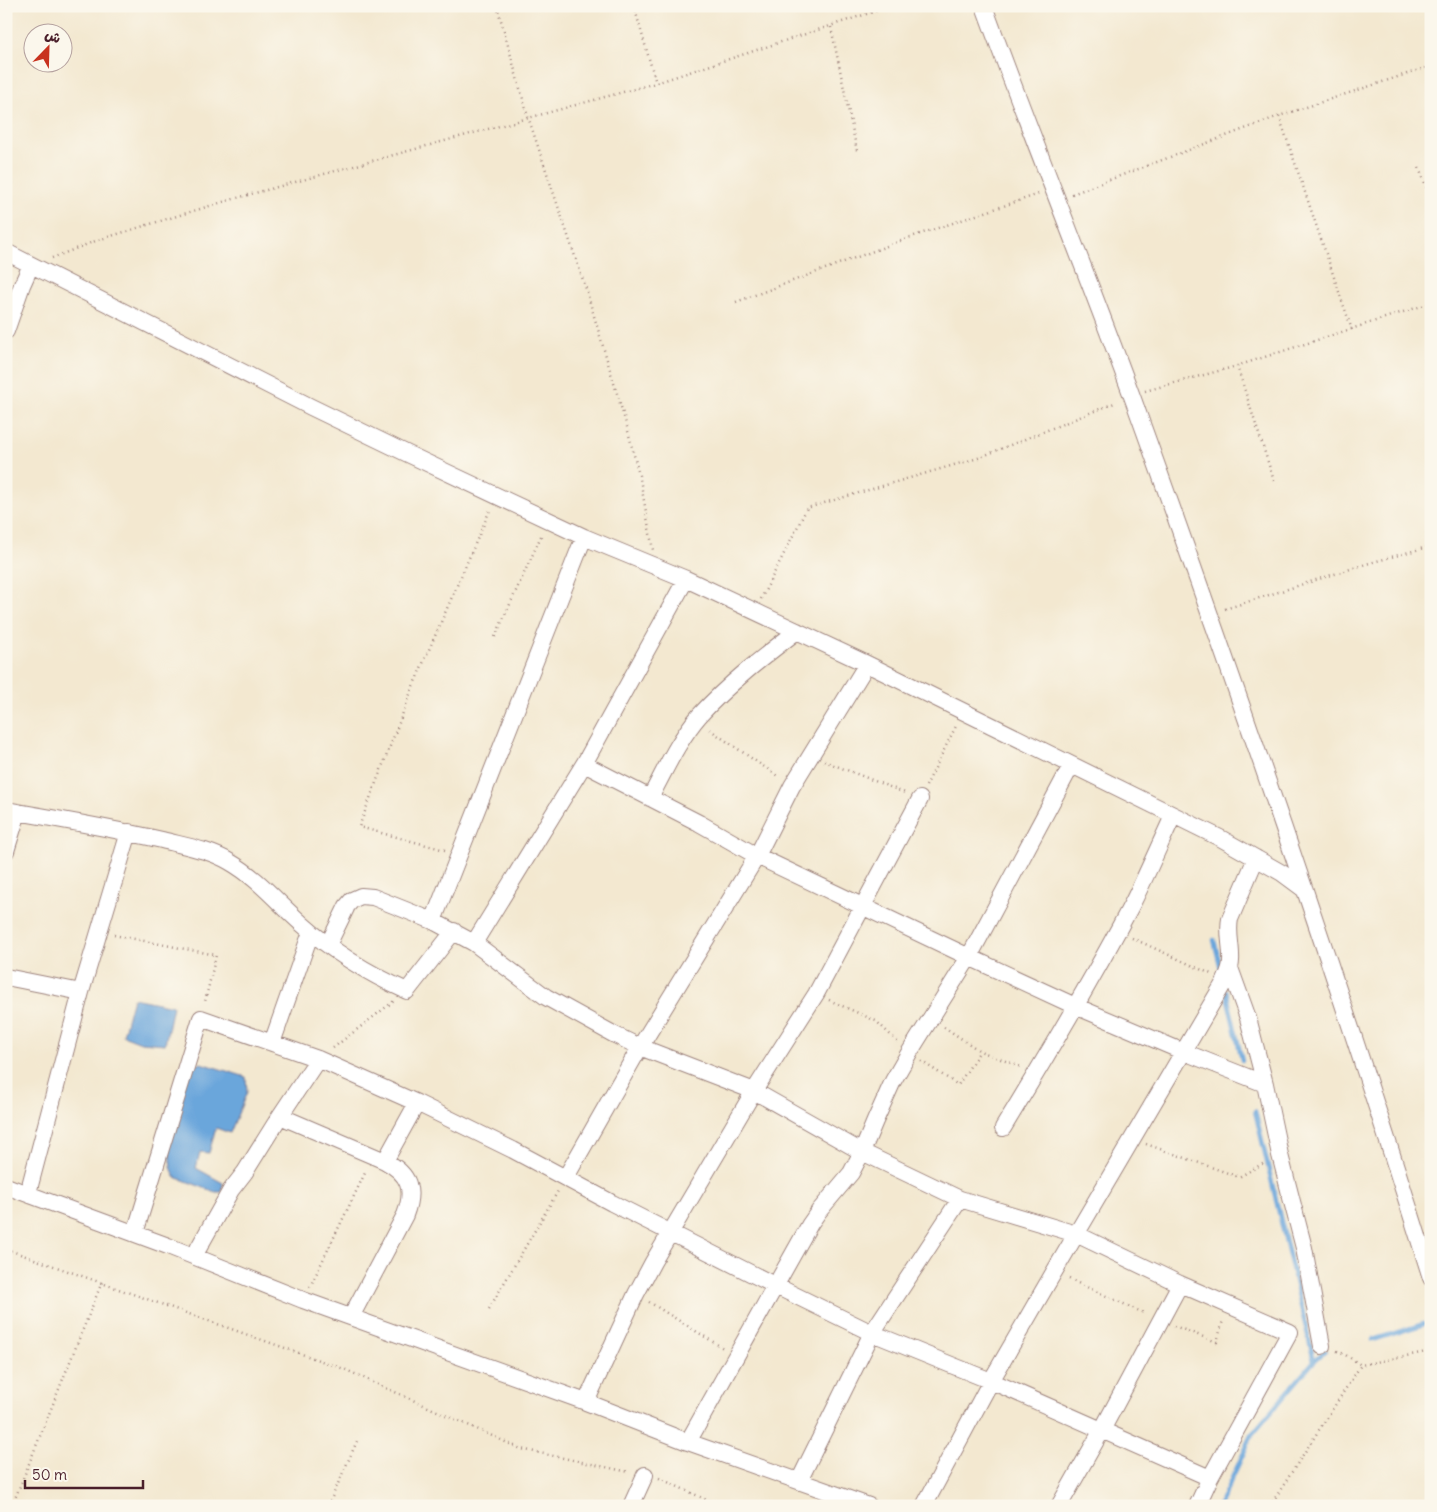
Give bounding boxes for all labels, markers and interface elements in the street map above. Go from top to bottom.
north arrow [22,22,72,72]
text: ش [42,25,64,47]
scale bar [25,1457,142,1489]
text: 50 m [32,1465,67,1484]

